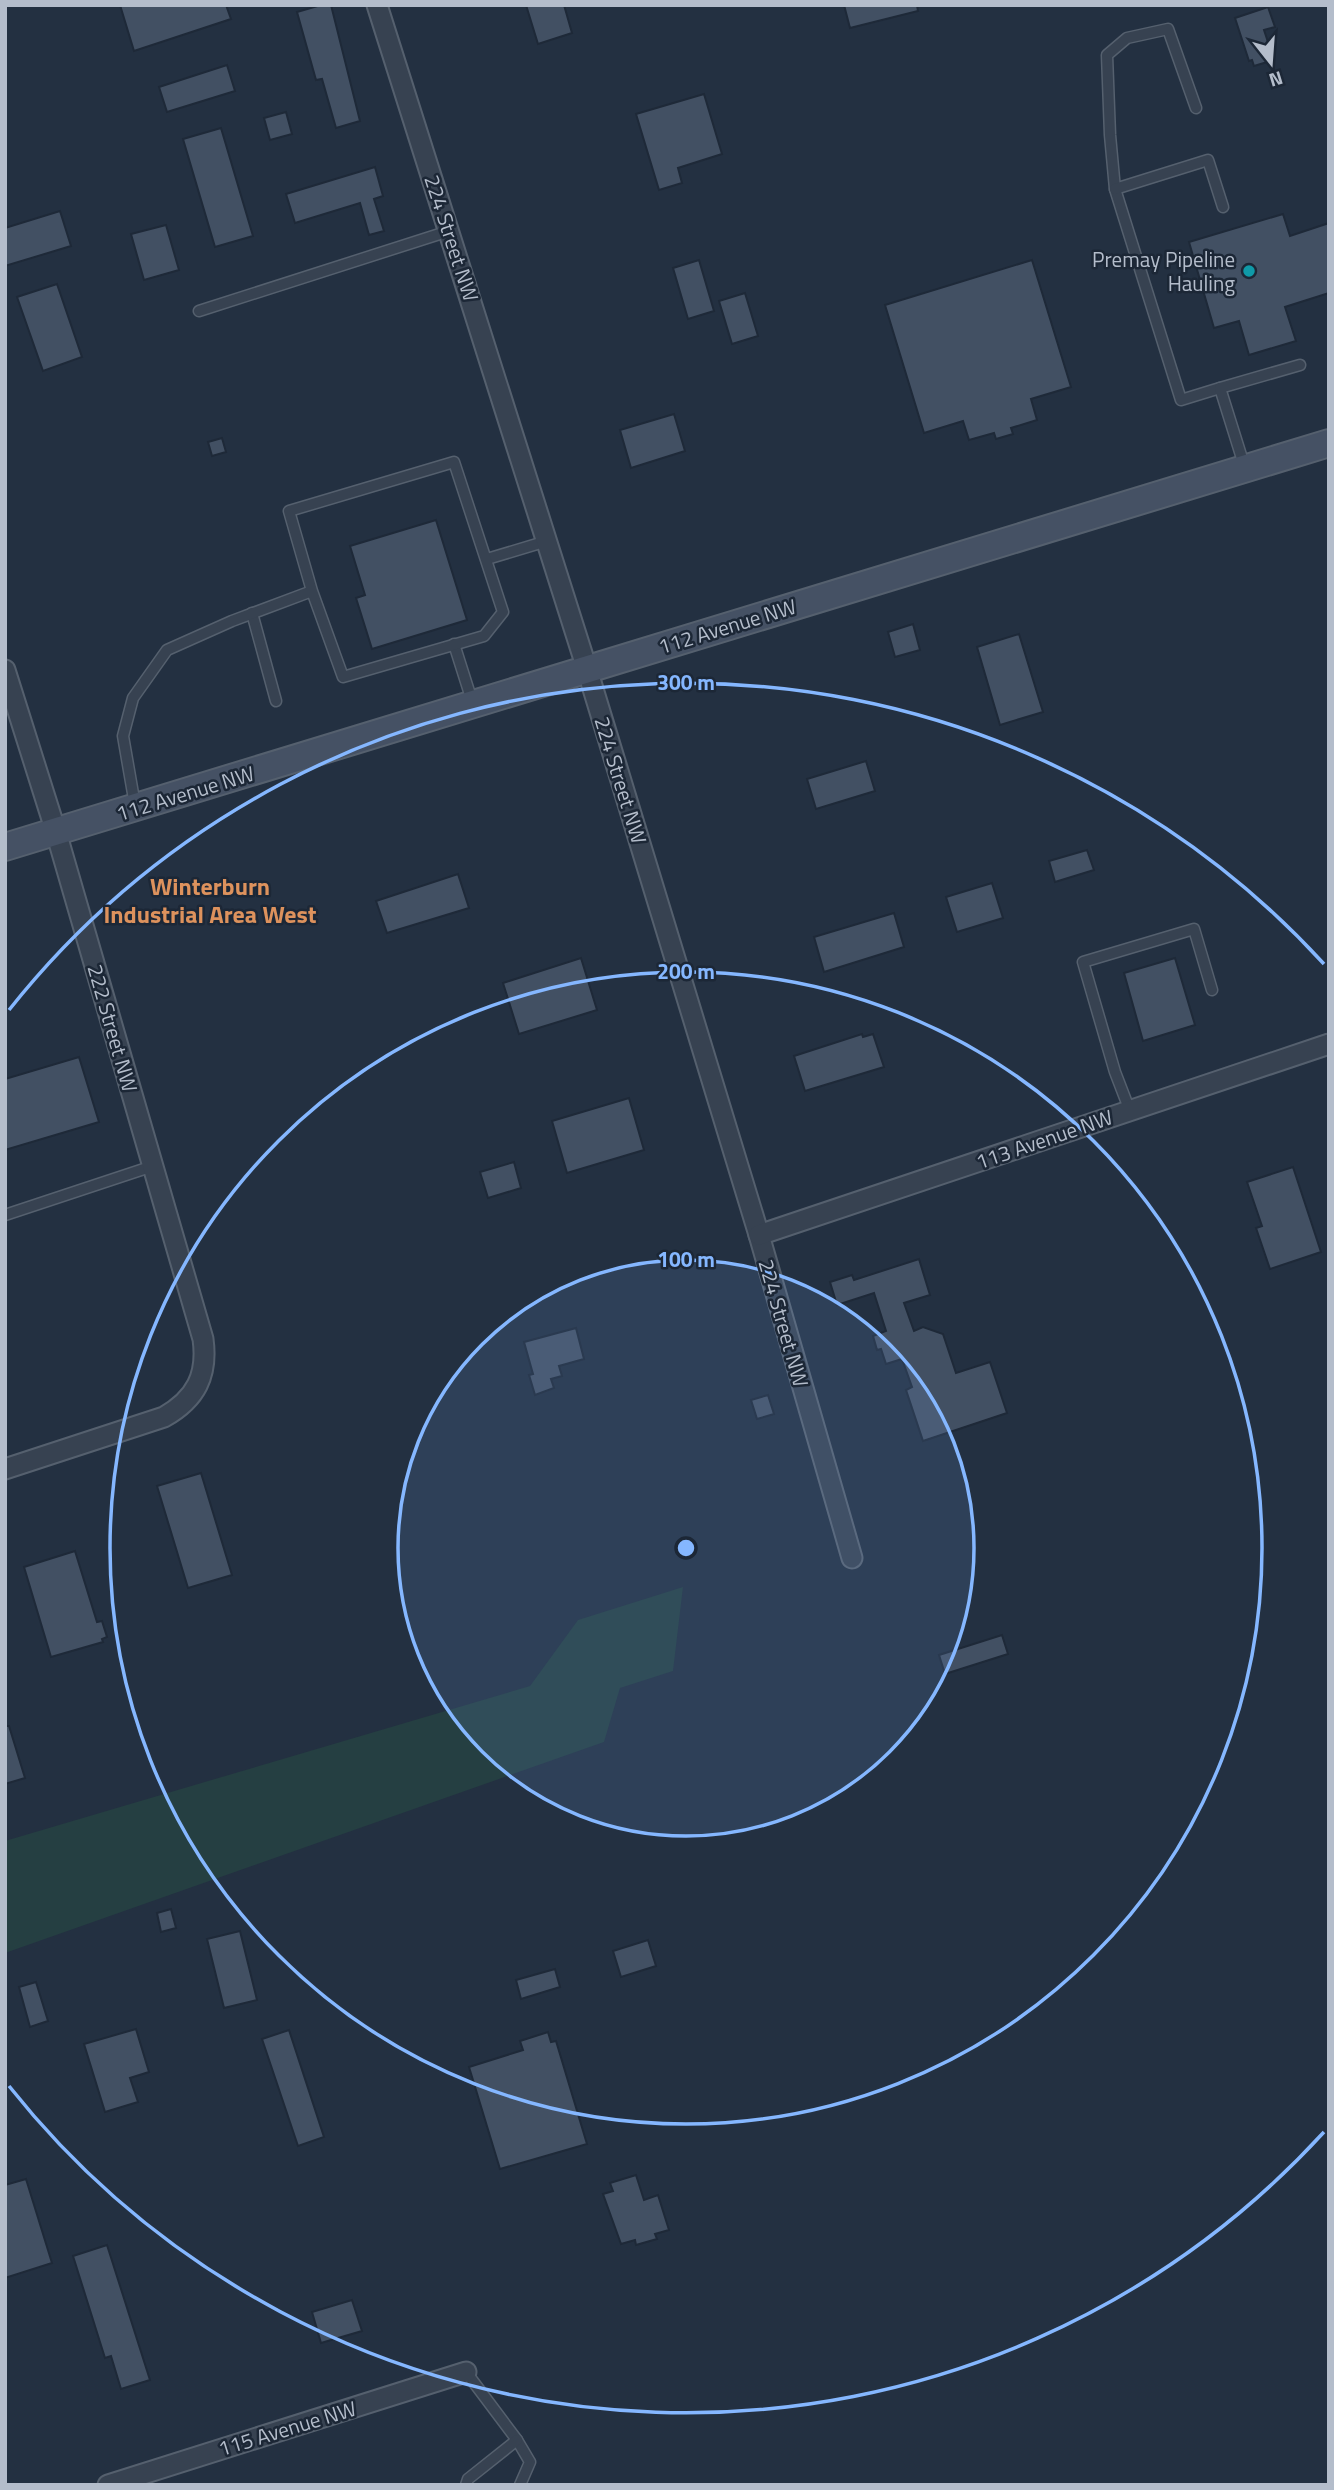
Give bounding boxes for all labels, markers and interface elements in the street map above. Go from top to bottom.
north arrow [1236,28,1306,98]
text: N [1266,64,1287,96]
street label: 224 Street NW [416,171,488,305]
place label: Premay Pipeline Hauling [1092,243,1235,299]
marker: Premay Pipeline Hauling [1241,263,1257,279]
street label: 112 Avenue NW [654,590,800,662]
text: 300 m [657,666,715,698]
street label: 224 Street NW [586,712,656,848]
street label: 112 Avenue NW [112,757,258,829]
district label: Winterburn Industrial Area West [103,868,317,932]
text: 200 m [657,955,715,987]
street label: 222 Street NW [80,960,146,1096]
street label: 113 Avenue NW [971,1101,1117,1177]
text: 100 m [657,1243,715,1275]
street label: 224 Street NW [751,1255,817,1391]
centre of rings [674,1536,698,1560]
street label: 115 Avenue NW [214,2392,360,2464]

